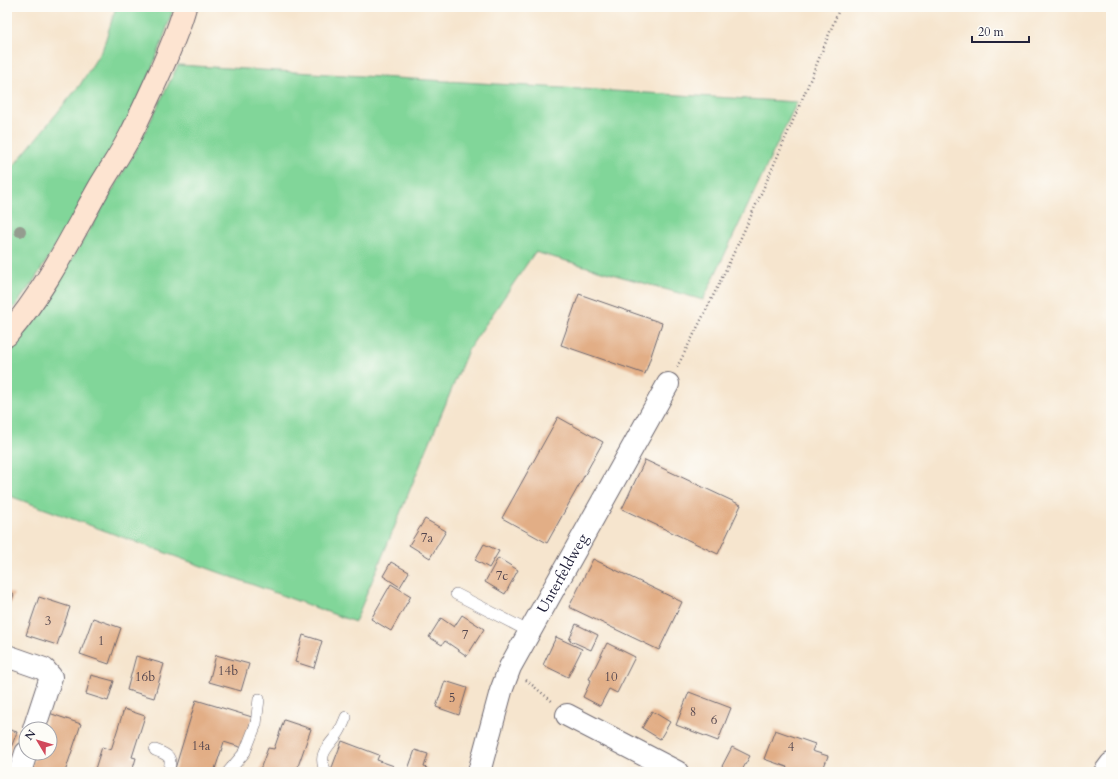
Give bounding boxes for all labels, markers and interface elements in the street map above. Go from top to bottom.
scale bar [972,18,1029,44]
text: 20 m [978,24,1005,40]
house number: 7a [421,529,434,547]
street label: Unterfeldweg [532,529,593,617]
house number: 7c [496,567,508,585]
house number: 3 [45,612,51,630]
house number: 7 [462,626,469,644]
house number: 1 [98,632,104,650]
house number: 14b [218,662,238,680]
house number: 16b [135,668,155,686]
house number: 10 [604,668,618,686]
house number: 5 [449,689,455,707]
house number: 8 [690,703,696,721]
house number: 6 [711,711,718,729]
north arrow [18,721,58,761]
text: N [22,726,40,744]
house number: 14a [192,737,211,755]
house number: 4 [788,738,795,756]

